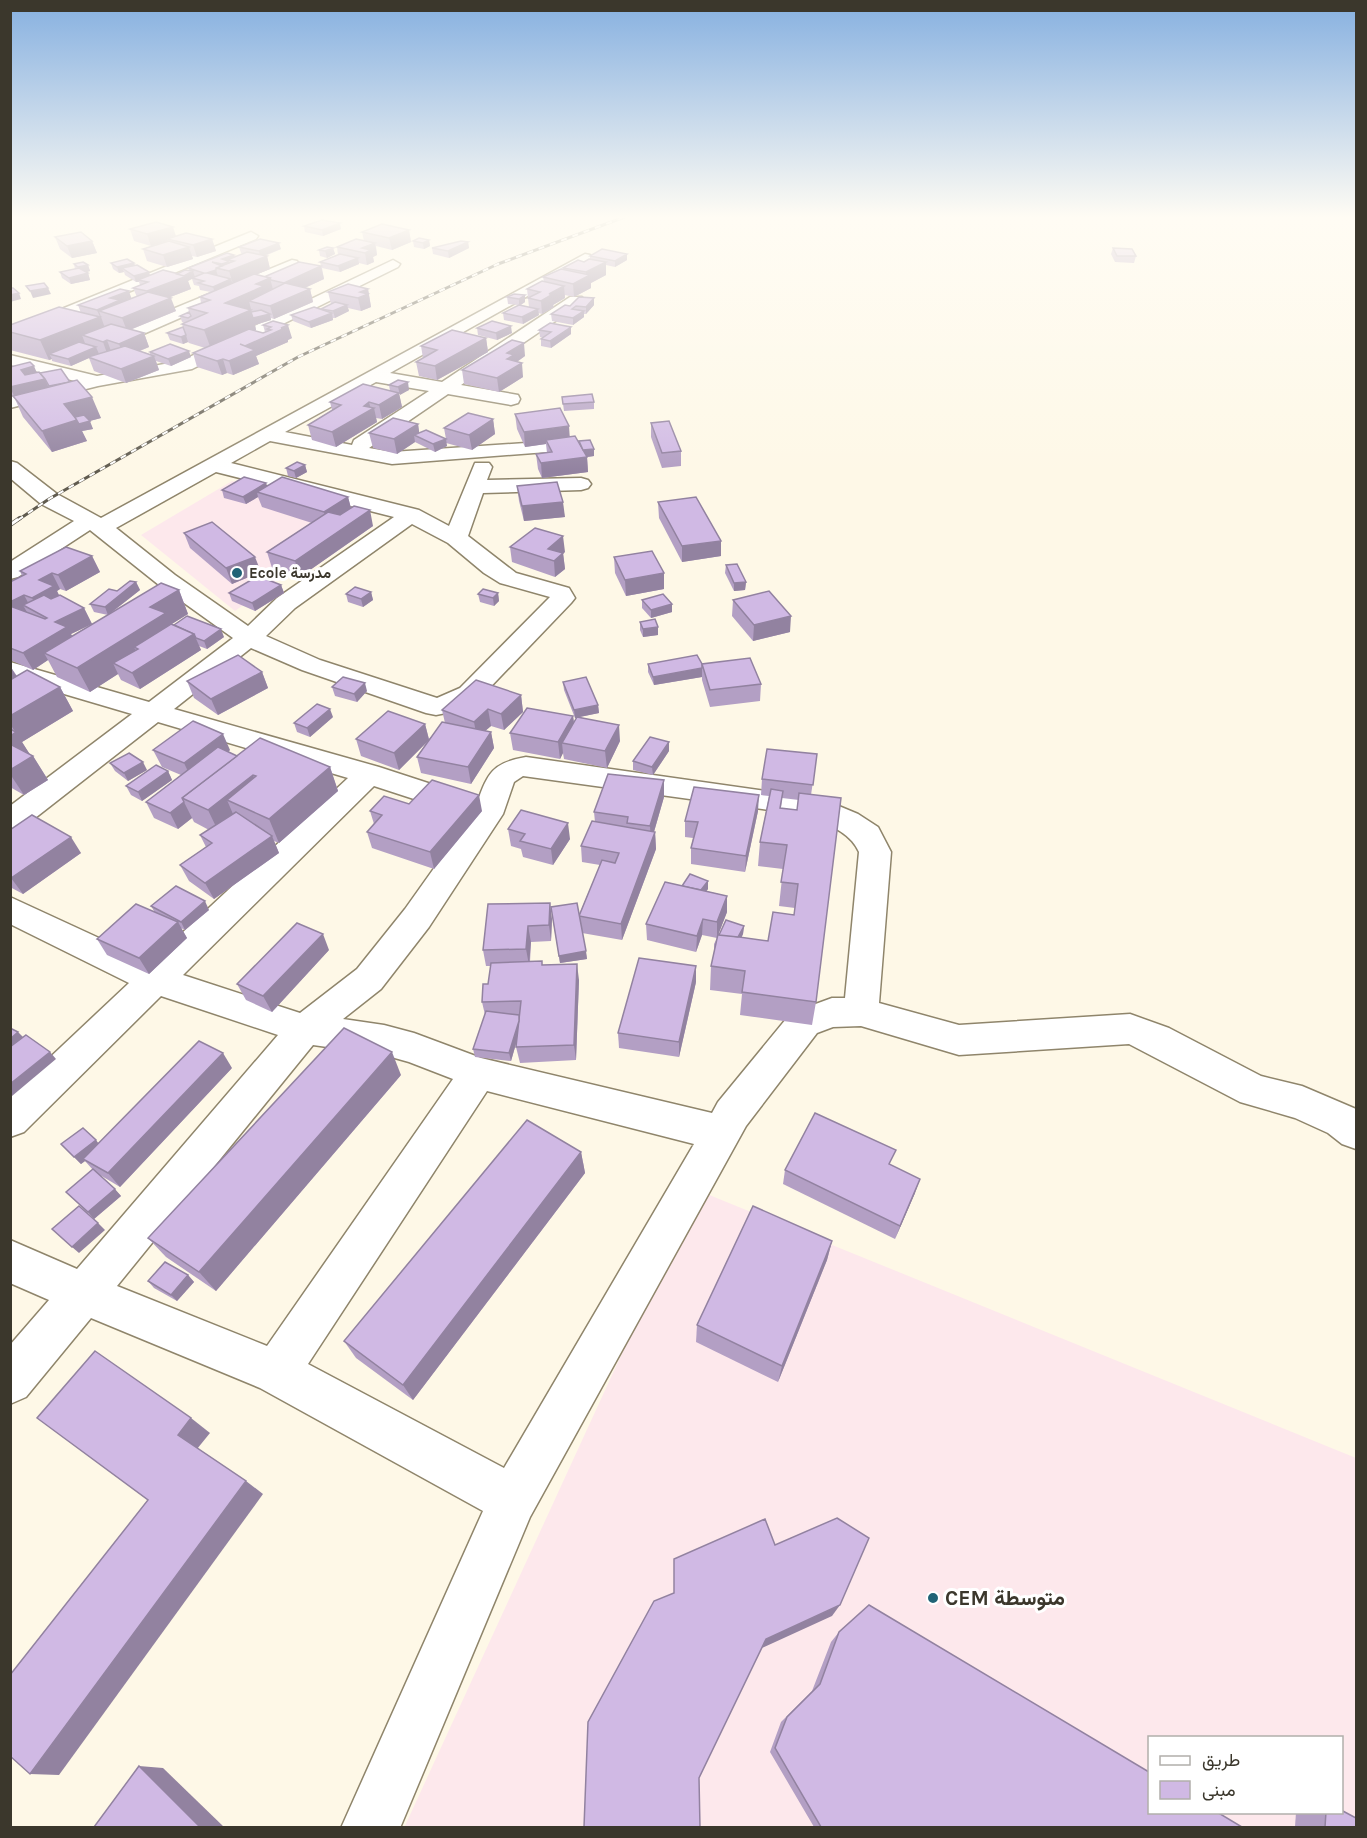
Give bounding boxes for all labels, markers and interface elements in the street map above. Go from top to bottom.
place label: Ecole مدرسة [249,564,331,582]
marker: Ecole مدرسة [230,566,244,580]
place label: CEM متوسطة [945,1586,1065,1611]
marker: CEM متوسطة [926,1591,940,1605]
legend [1148,1736,1343,1814]
text: طريق [1202,1749,1240,1771]
text: مبنى [1202,1779,1236,1801]

